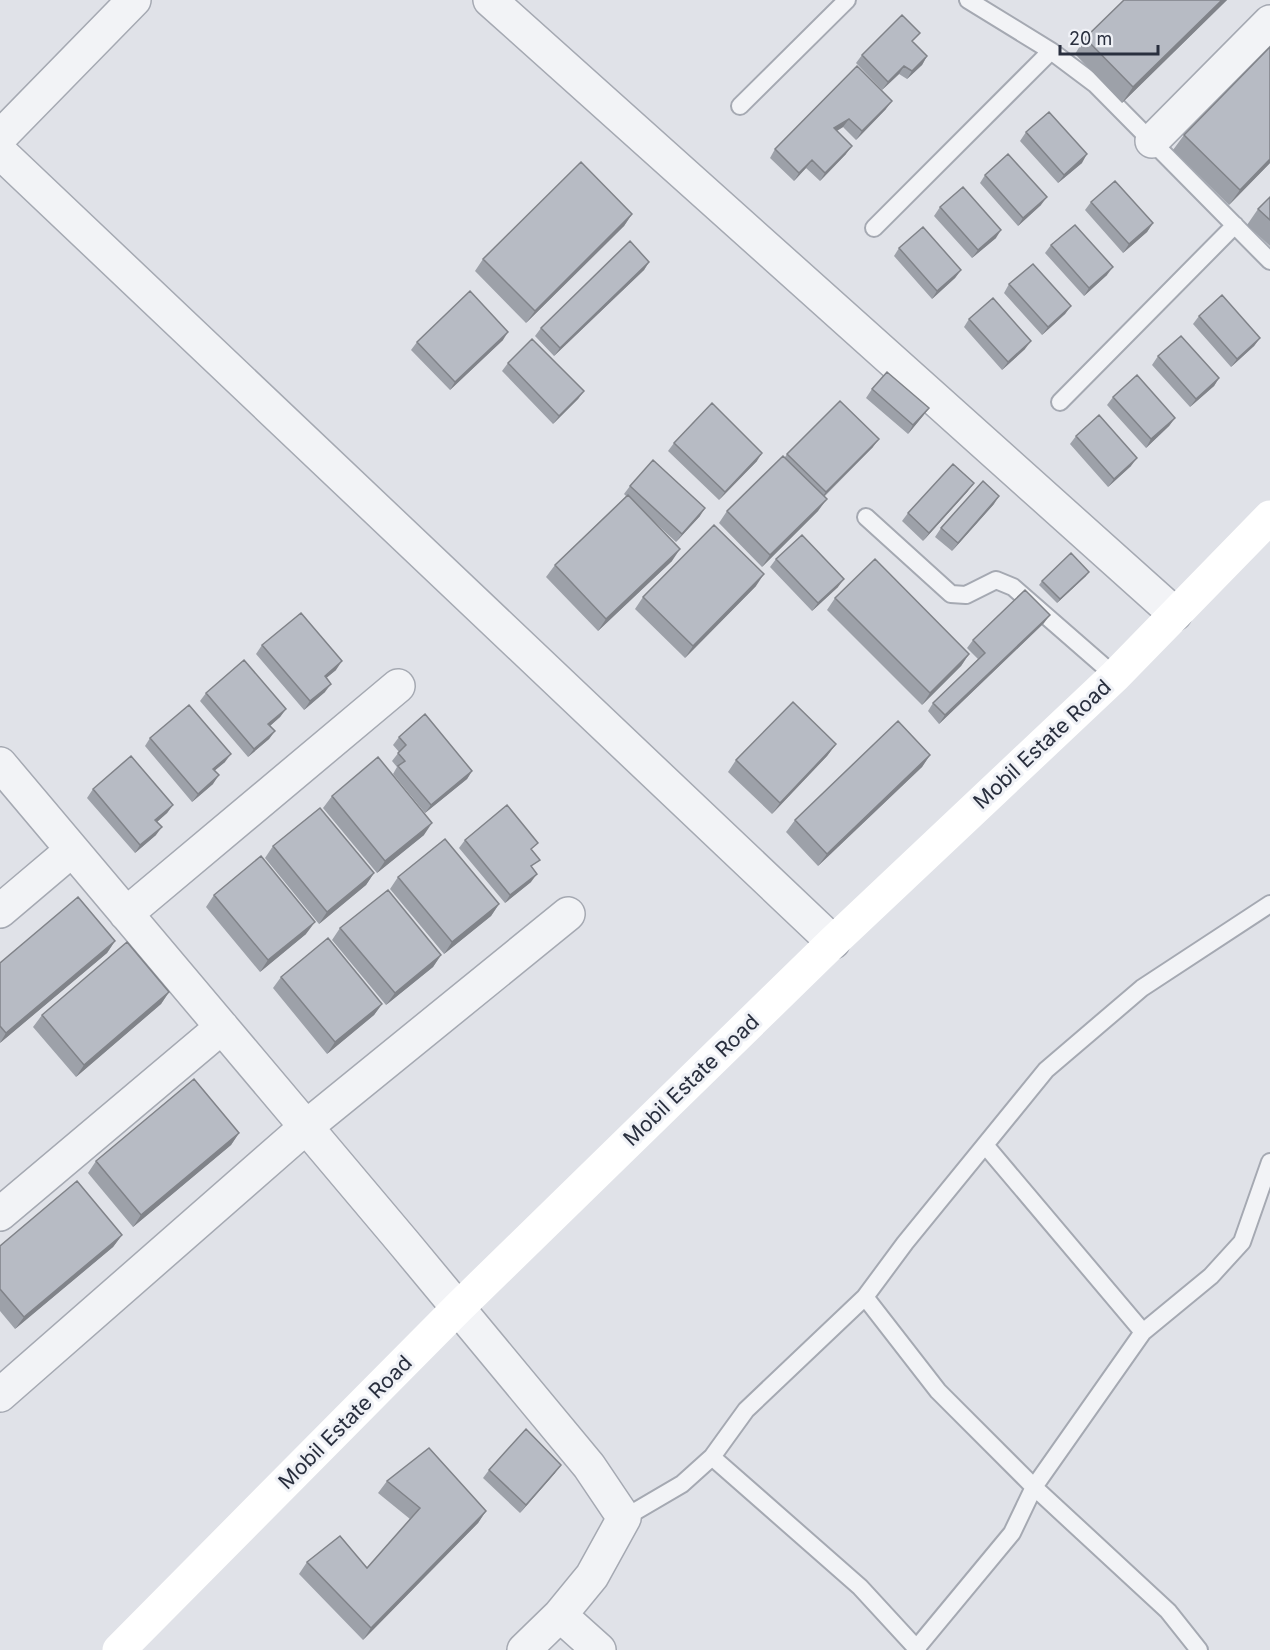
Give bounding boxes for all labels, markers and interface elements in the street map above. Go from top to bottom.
scale bar [1060,18,1158,56]
text: 20 m [1069,28,1112,49]
street label: Mobil Estate Road [968,674,1116,814]
street label: Mobil Estate Road [618,1009,764,1151]
street label: Mobil Estate Road [273,1350,417,1494]

